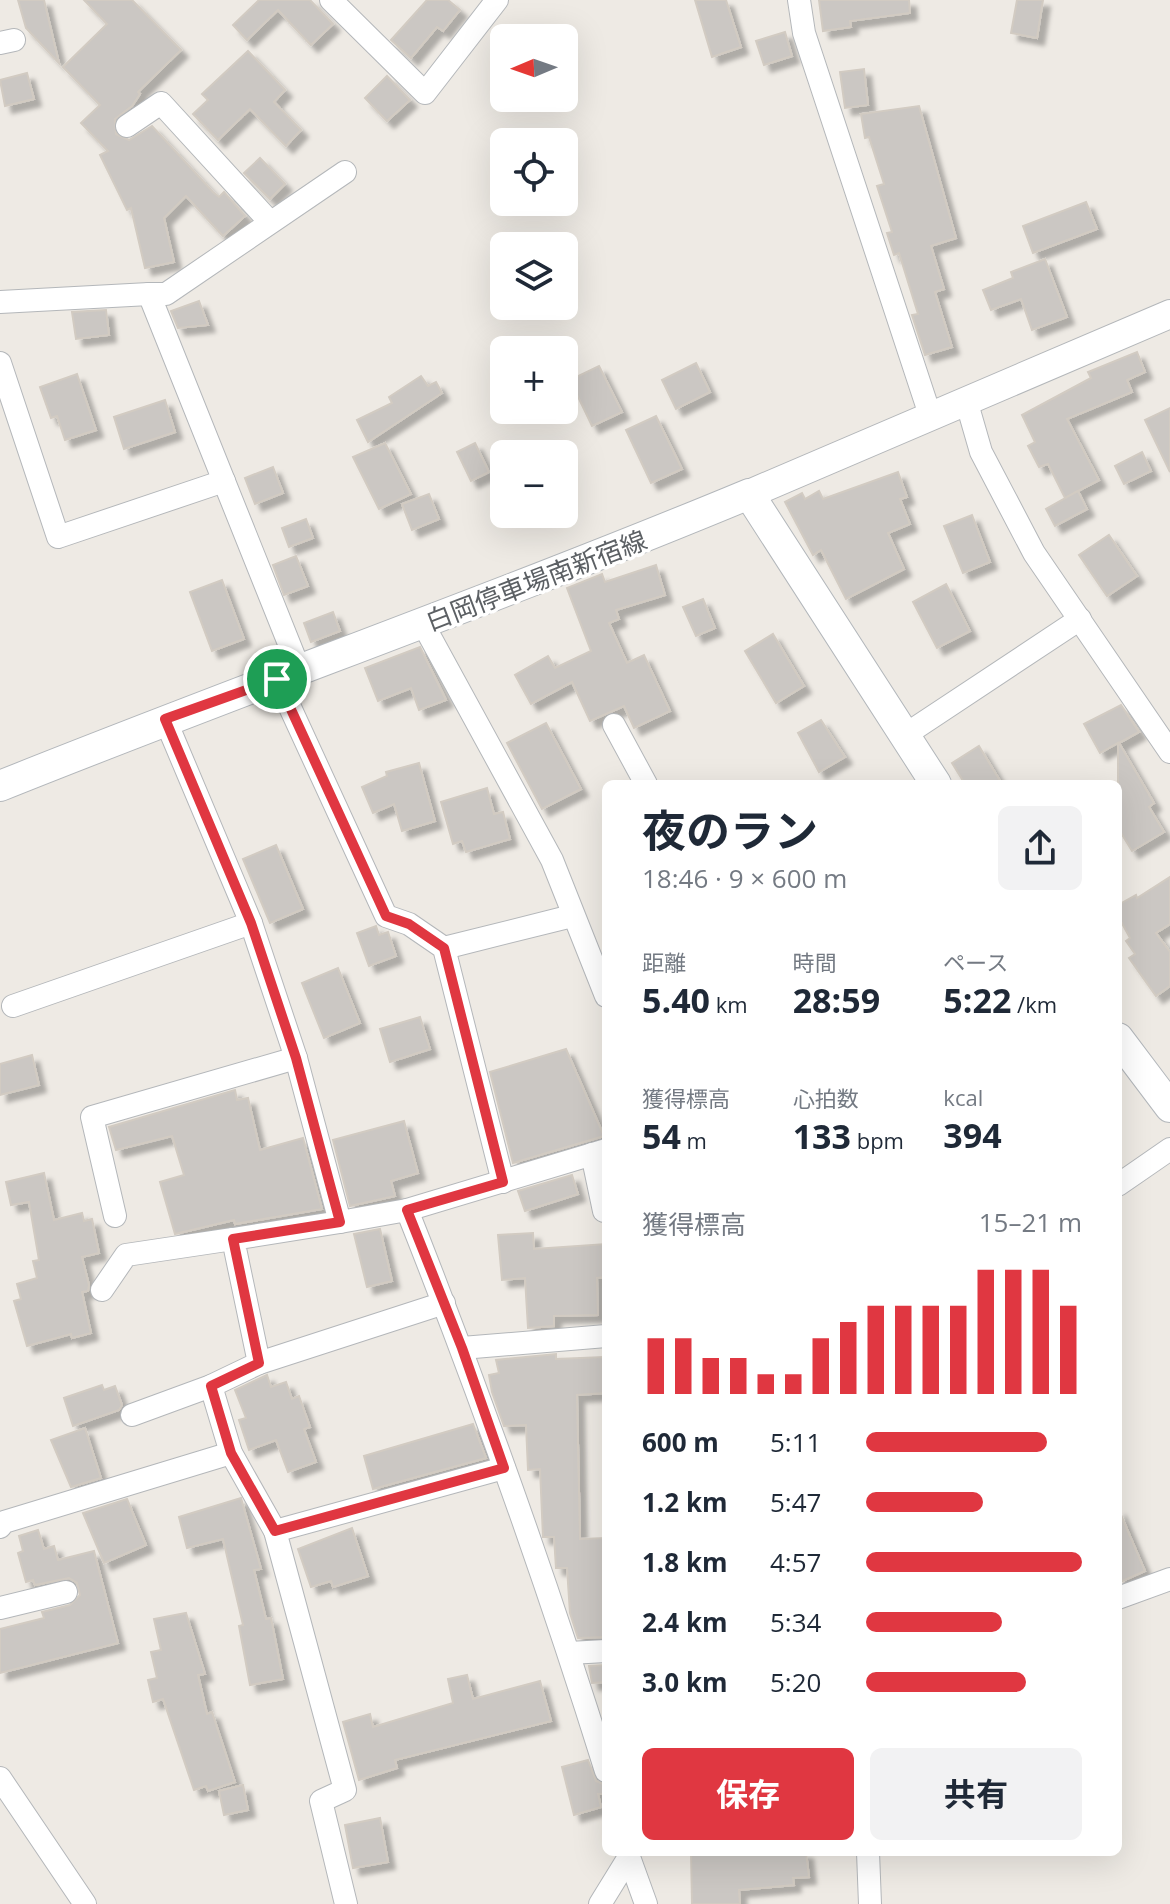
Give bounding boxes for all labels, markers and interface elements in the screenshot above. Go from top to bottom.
north arrow [490,24,578,112]
map controls [490,24,578,528]
button: locate [490,128,578,216]
button: layers [490,232,578,320]
button: + [490,336,578,424]
button: − [490,440,578,528]
street label: 白岡停車場南新宿線 [420,521,652,639]
pin [243,645,311,713]
icon: arrive [255,657,299,701]
text: 夜のラン [642,800,818,860]
button: share [998,806,1082,890]
text: 18:46 · 9 × 600 m [642,860,847,896]
text: 距離 [642,947,686,977]
text: 時間 [793,947,837,977]
text: ペース [943,947,1008,977]
text: 5.40 [642,977,710,1023]
text: 28:59 [793,977,880,1023]
text: 5:22 [943,977,1011,1023]
text: km [710,989,748,1019]
text: /km [1011,989,1057,1019]
text: kcal [943,1082,983,1112]
text: 獲得標高 [642,1083,730,1113]
text: 心拍数 [793,1083,859,1113]
text: 394 [943,1112,1002,1158]
text: 54 [642,1113,681,1159]
text: 133 [793,1113,851,1159]
text: m [681,1125,707,1155]
text: bpm [851,1125,904,1155]
text: 15–21 m [979,1204,1082,1240]
text: 獲得標高 [642,1206,746,1242]
text: 600 m [642,1424,719,1460]
text: 5:11 [770,1424,821,1460]
text: 1.2 km [642,1484,728,1520]
text: 5:47 [770,1484,821,1520]
text: 1.8 km [642,1544,728,1580]
text: 4:57 [770,1544,821,1580]
text: 2.4 km [642,1604,728,1640]
text: 5:34 [770,1604,821,1640]
text: 3.0 km [642,1664,728,1700]
text: 5:20 [770,1664,821,1700]
button: 保存 [642,1748,854,1840]
button: 共有 [870,1748,1082,1840]

